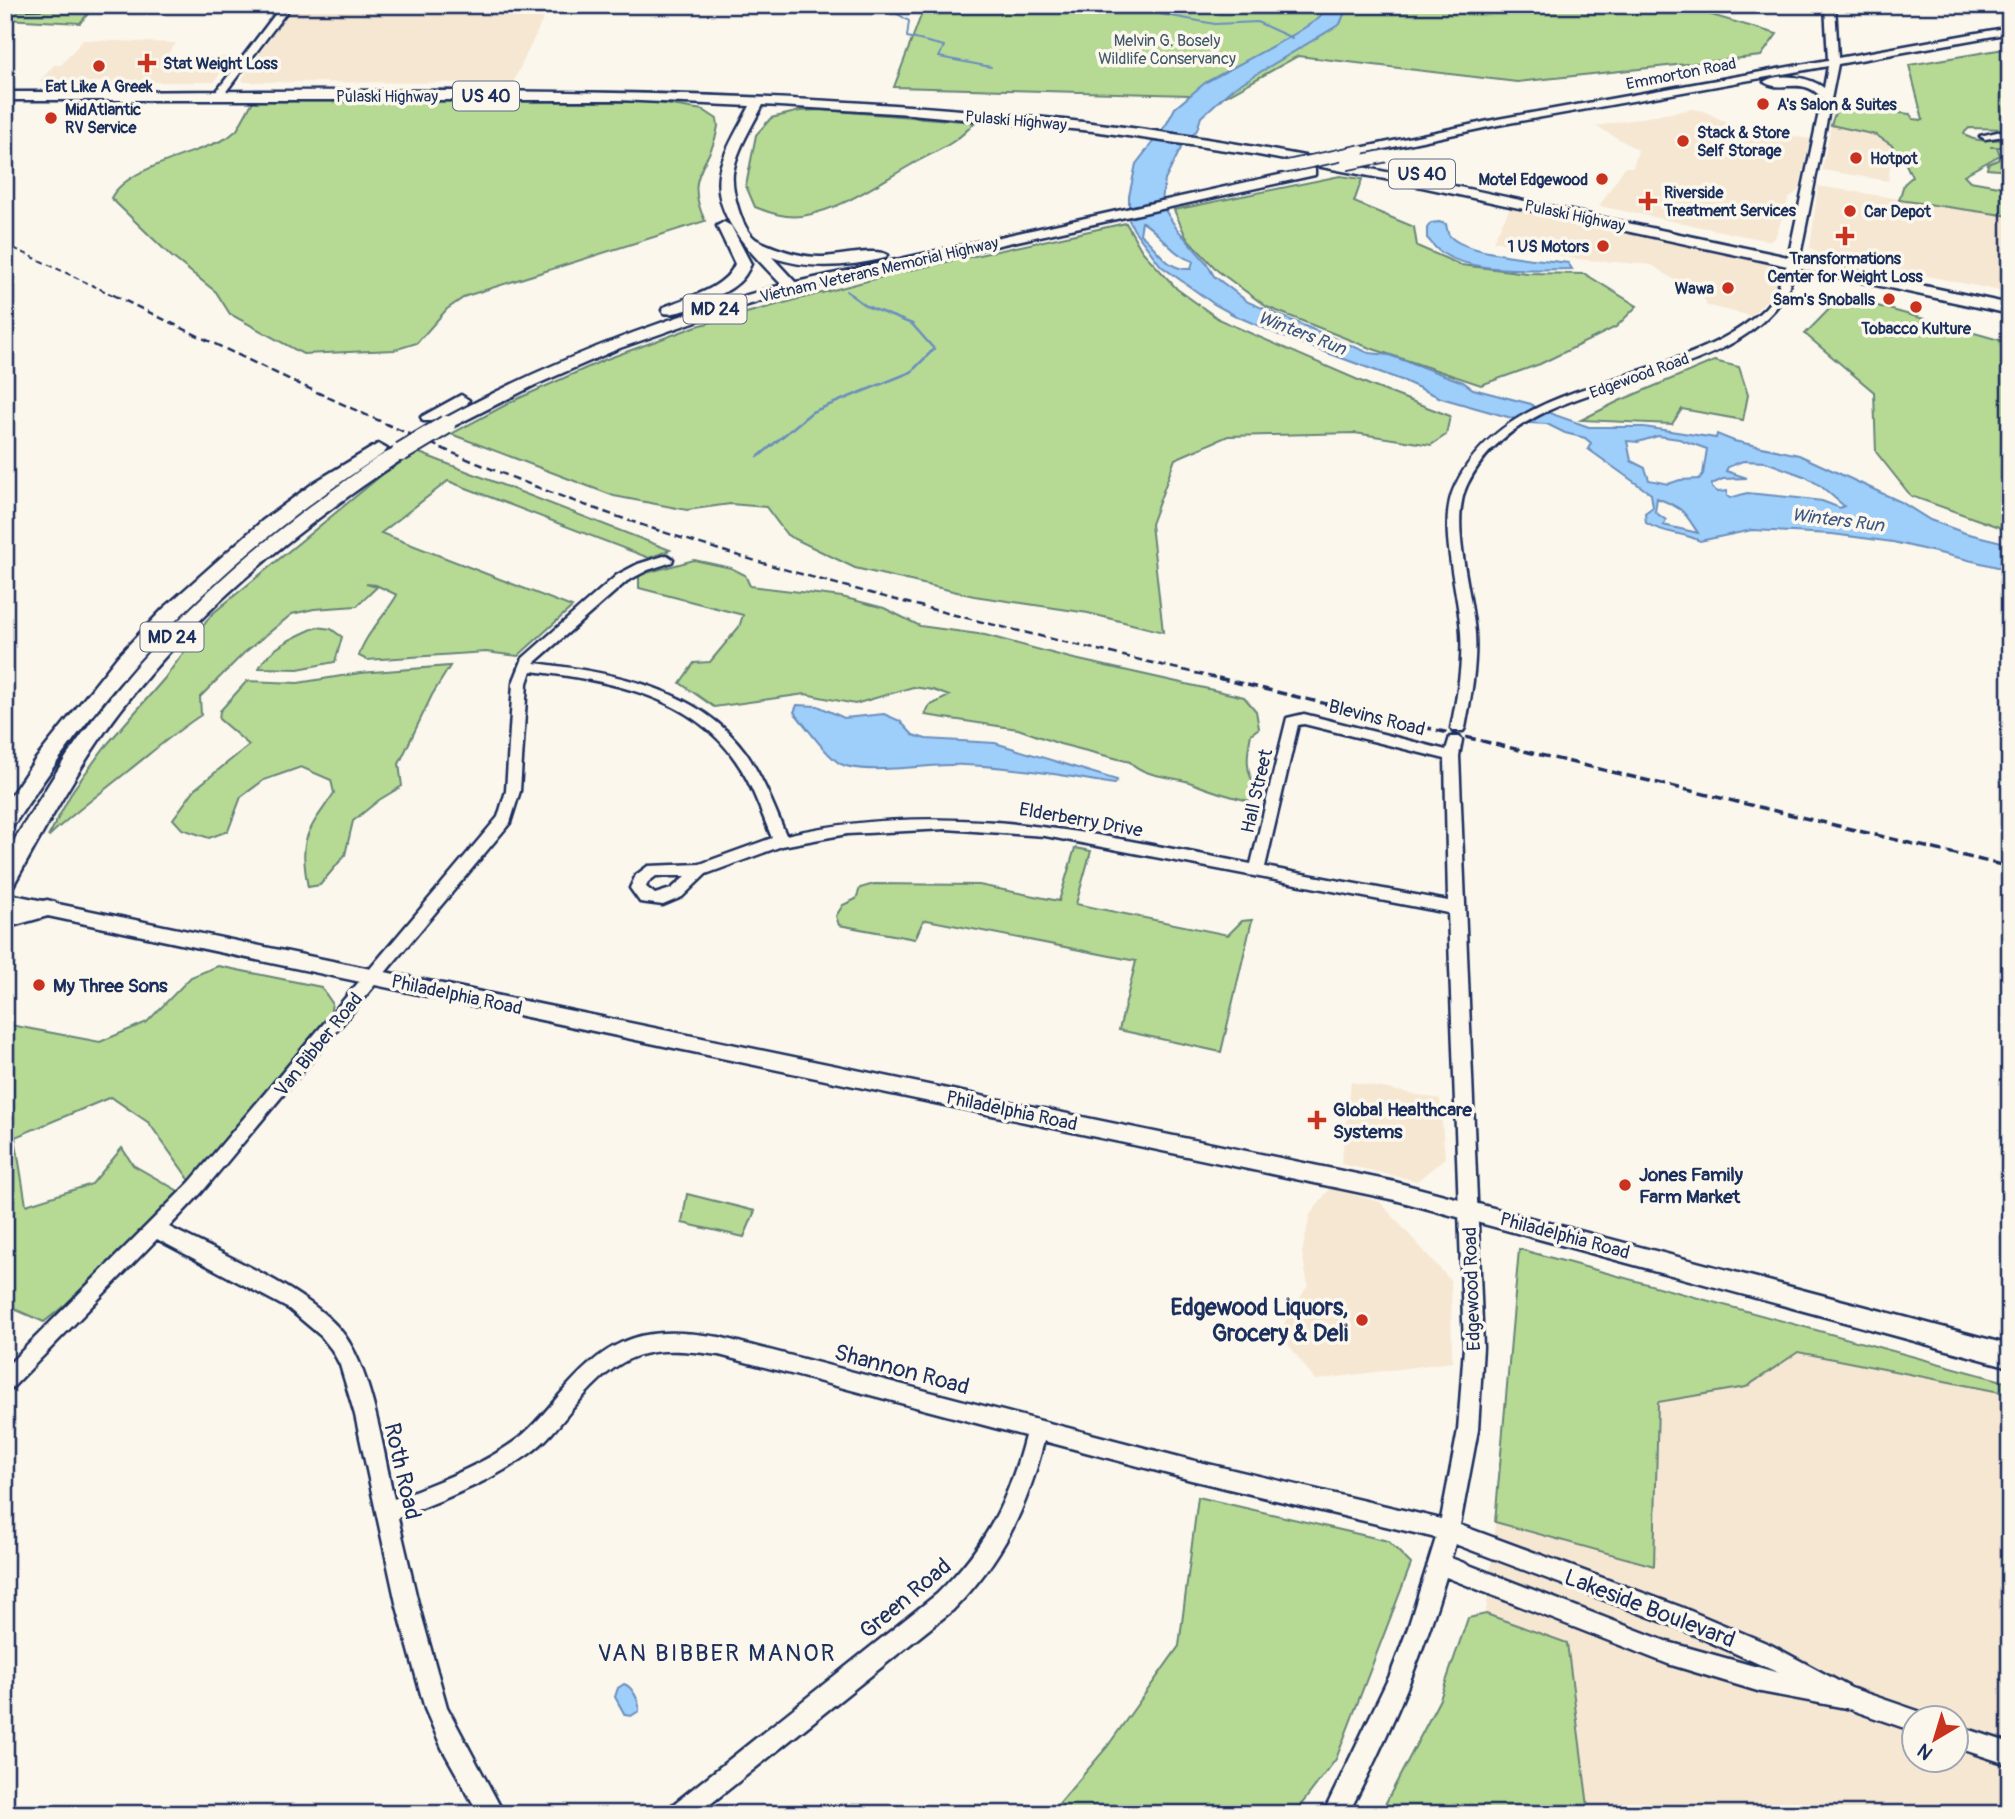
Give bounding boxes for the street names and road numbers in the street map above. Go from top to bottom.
street label: Emmorton Road [1625,54,1738,94]
road number: US 40 [453,82,519,110]
street label: Pulaski Highway [336,87,438,107]
street label: Pulaski Highway [964,107,1068,135]
road number: US 40 [1389,160,1455,188]
street label: Pulaski Highway [1523,196,1627,236]
street label: Vietnam Veterans Memorial Highway [758,233,1000,307]
road number: MD 24 [684,295,746,324]
street label: Edgewood Road [1587,349,1692,403]
road number: MD 24 [140,622,204,652]
street label: Blevins Road [1326,694,1428,742]
street label: Hall Street [1236,747,1278,836]
street label: Elderberry Drive [1017,797,1145,843]
street label: Philadelphia Road [389,969,525,1021]
street label: Van Bibber Road [270,988,368,1102]
street label: Philadelphia Road [944,1085,1080,1137]
street label: Philadelphia Road [1497,1207,1632,1265]
street label: Edgewood Road [1458,1227,1486,1351]
street label: Shannon Road [831,1338,972,1401]
street label: Roth Road [377,1420,428,1522]
street label: Green Road [854,1552,957,1645]
street label: Lakeside Boulevard [1560,1563,1739,1654]

